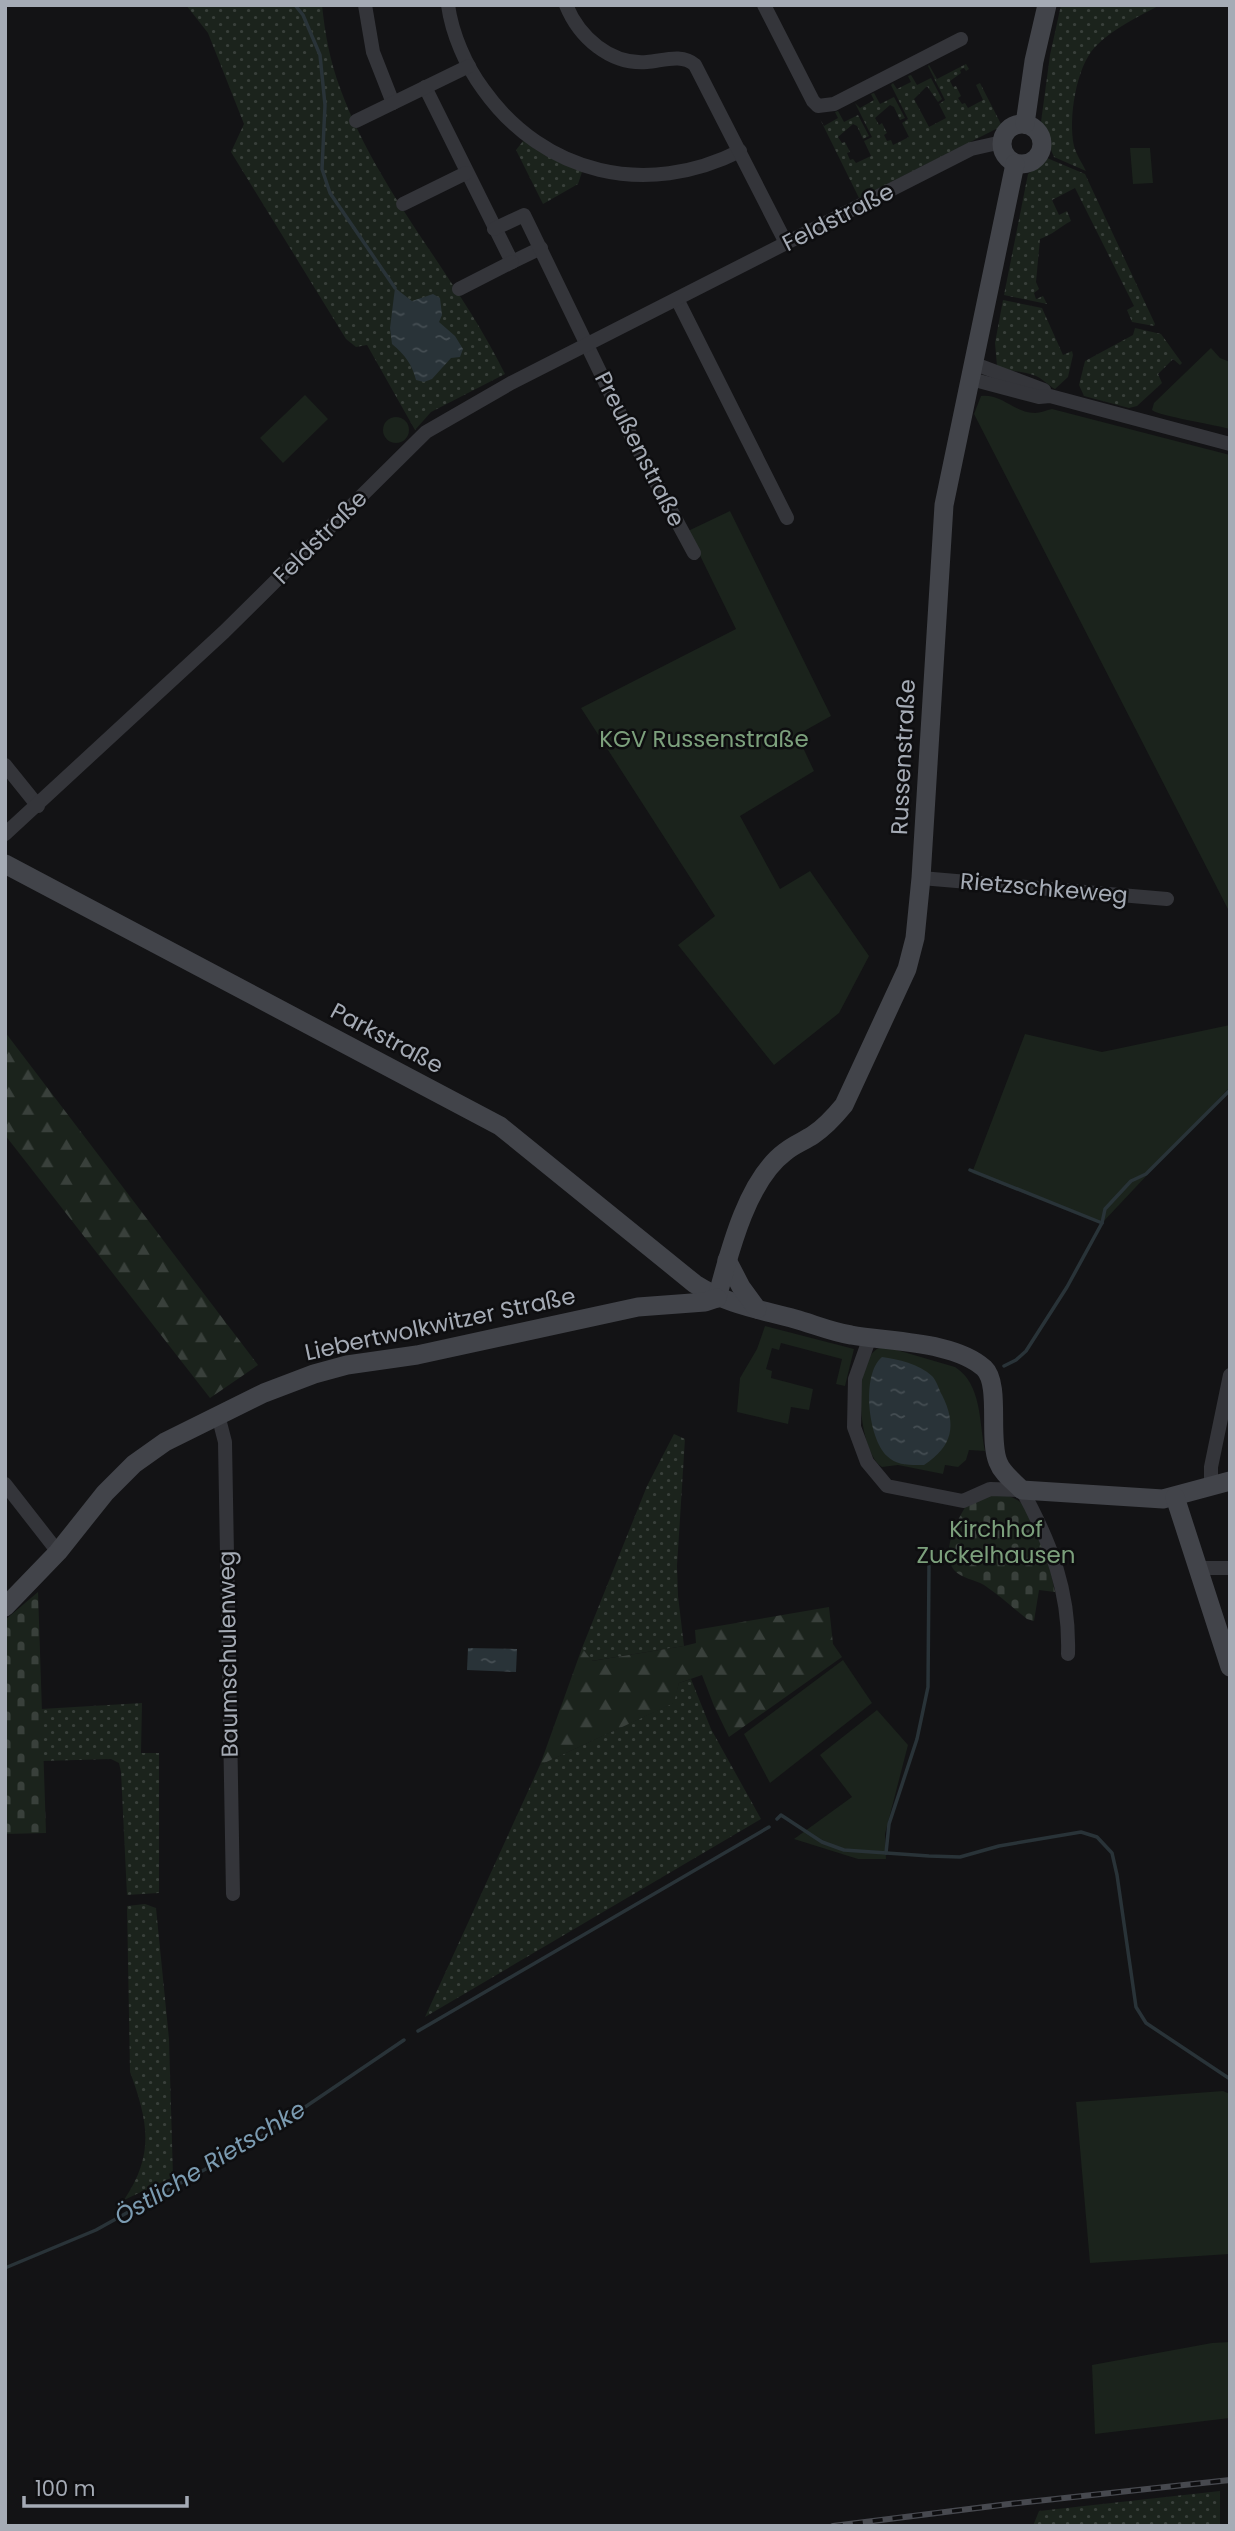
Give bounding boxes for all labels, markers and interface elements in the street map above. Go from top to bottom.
street label: Feldstraße [777,175,899,259]
street label: Preußenstraße [587,366,693,532]
street label: Feldstraße [266,483,374,591]
street label: Russenstraße [883,678,923,836]
park label: KGV Russenstraße [599,723,809,755]
street label: Rietzschkeweg [959,865,1129,911]
street label: Parkstraße [325,995,449,1081]
street label: Liebertwolkwitzer Straße [302,1280,578,1368]
park label: Kirchhof Zuckelhausen [917,1513,1075,1571]
street label: Baumschulenweg [210,1550,246,1758]
water label: Östliche Rietschke [108,2092,312,2233]
scale bar [24,2464,187,2508]
text: 100 m [35,2474,95,2503]

